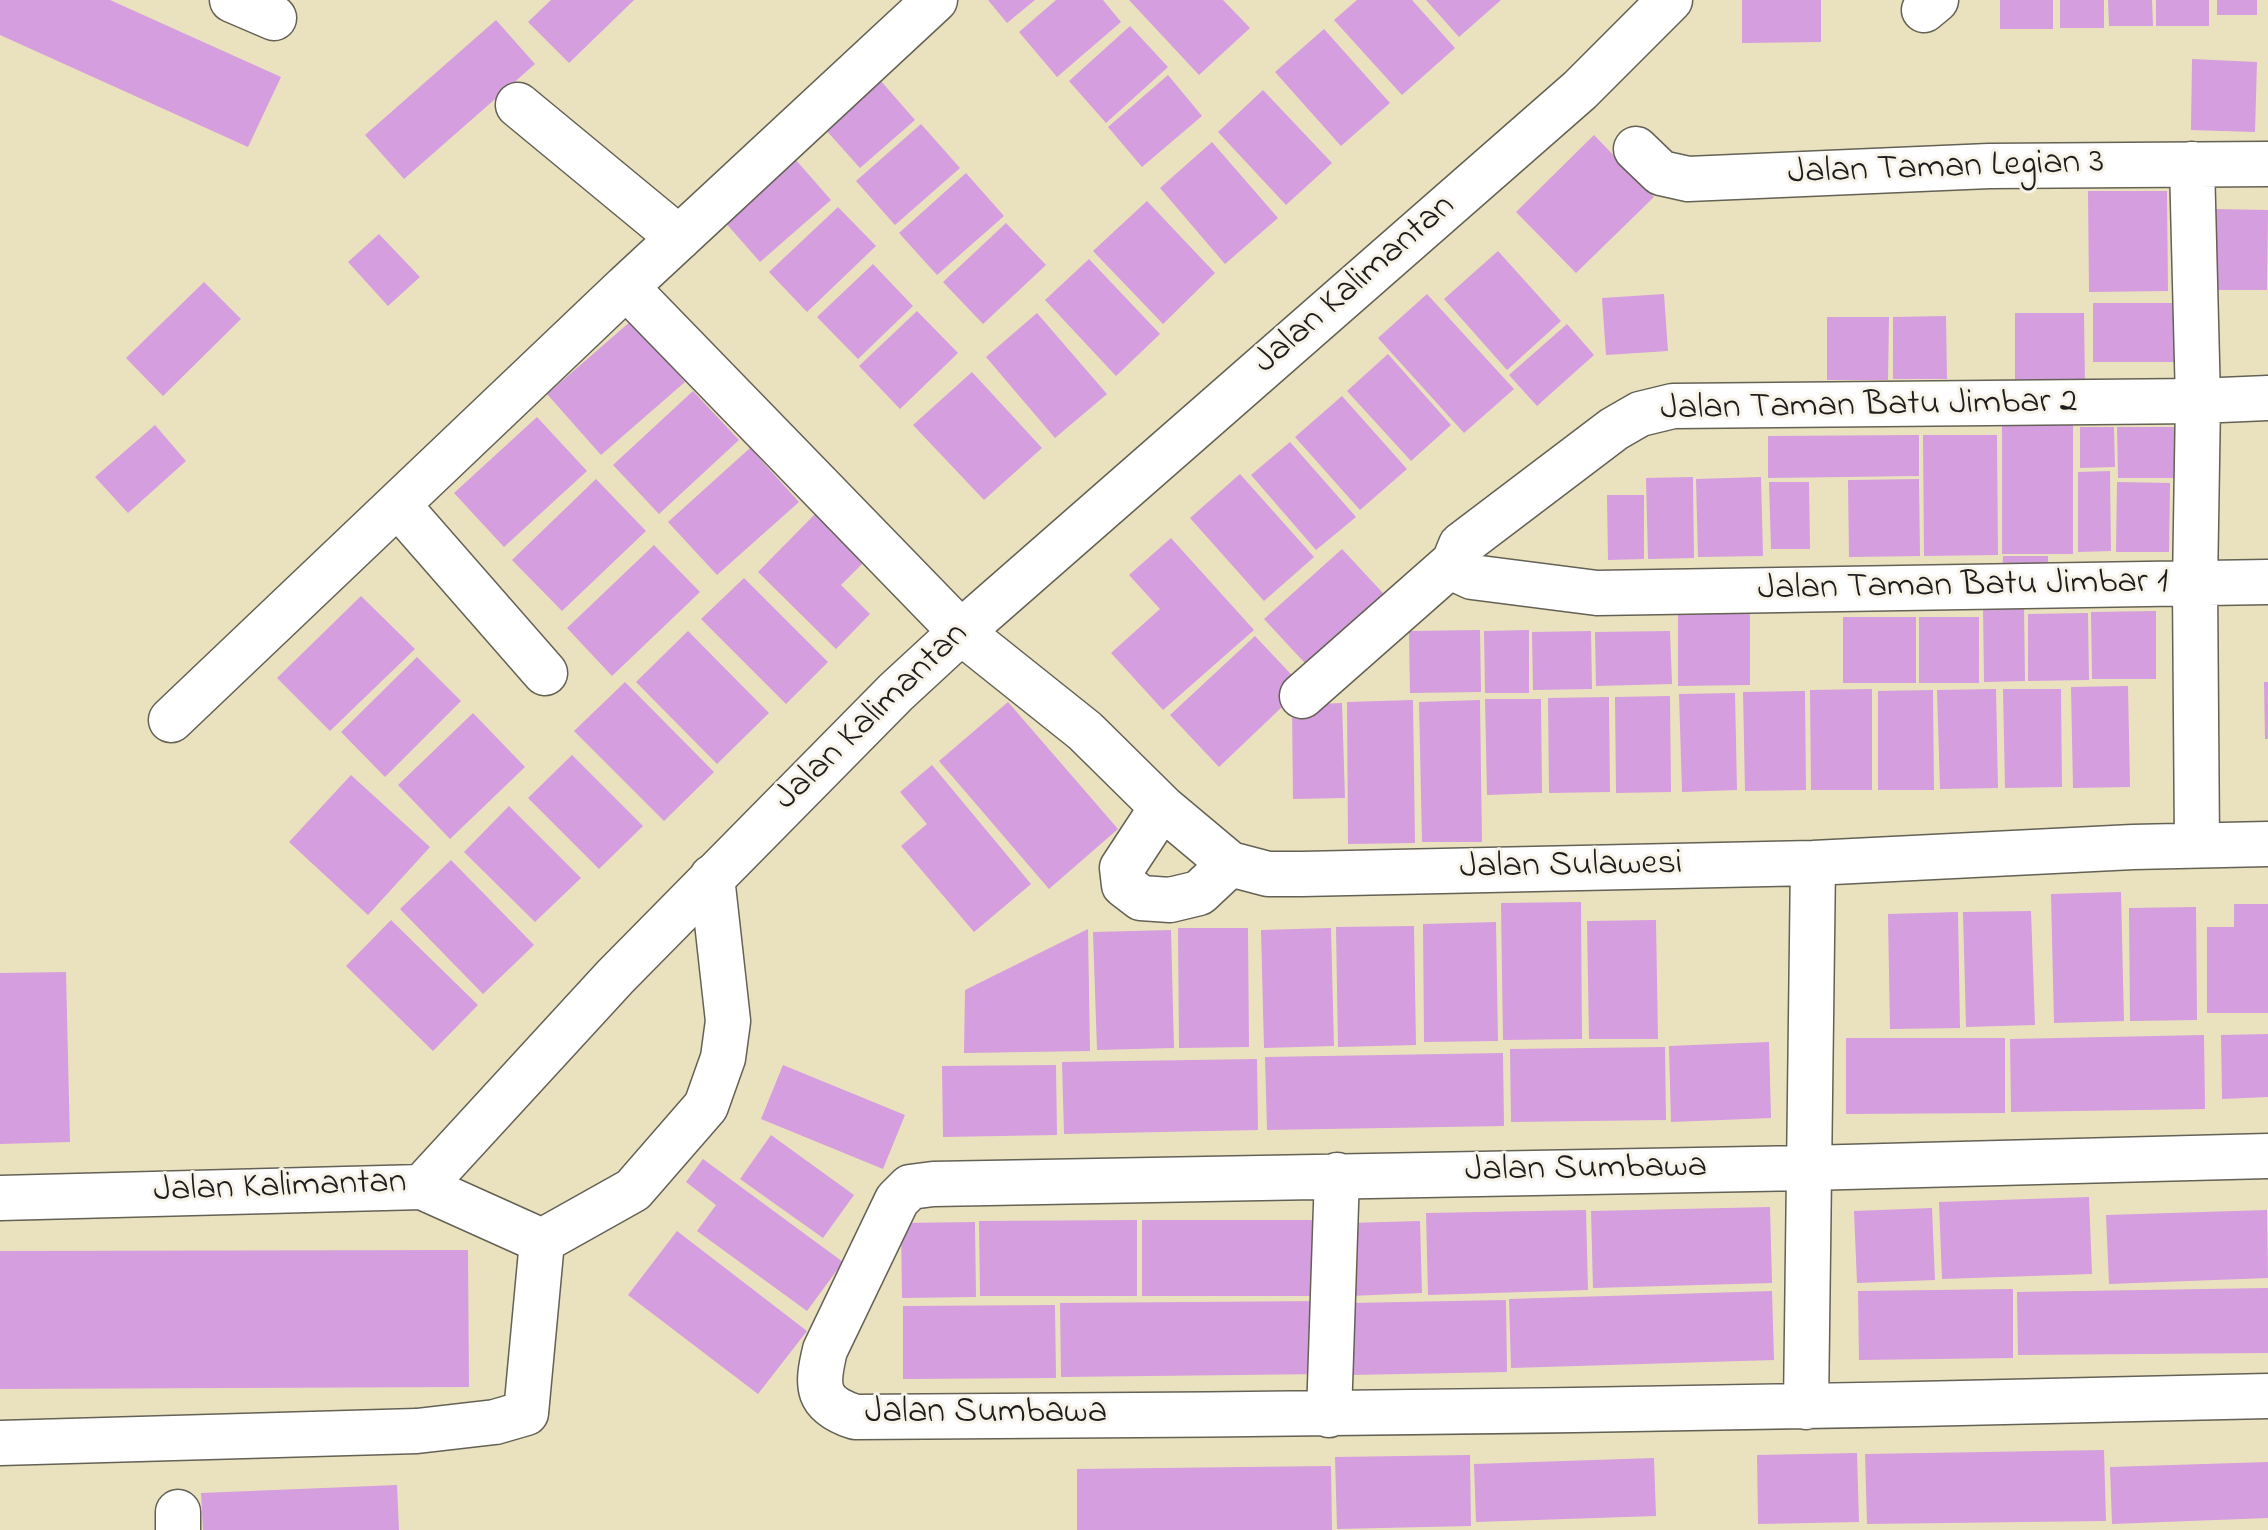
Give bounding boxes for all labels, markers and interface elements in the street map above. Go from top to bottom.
street label: Jalan Taman Legian 3 [1787,143,2105,197]
street label: Jalan Kalimantan [1246,187,1466,385]
street label: Jalan Taman Batu Jimbar 2 [1660,383,2078,433]
street label: Jalan Taman Batu Jimbar 1 [1757,563,2169,613]
street label: Jalan Kalimantan [767,615,979,821]
street label: Jalan Sulawesi [1459,844,1683,892]
street label: Jalan Sumbawa [1465,1147,1707,1195]
street label: Jalan Kalimantan [153,1163,407,1215]
street label: Jalan Sumbawa [865,1393,1107,1437]

